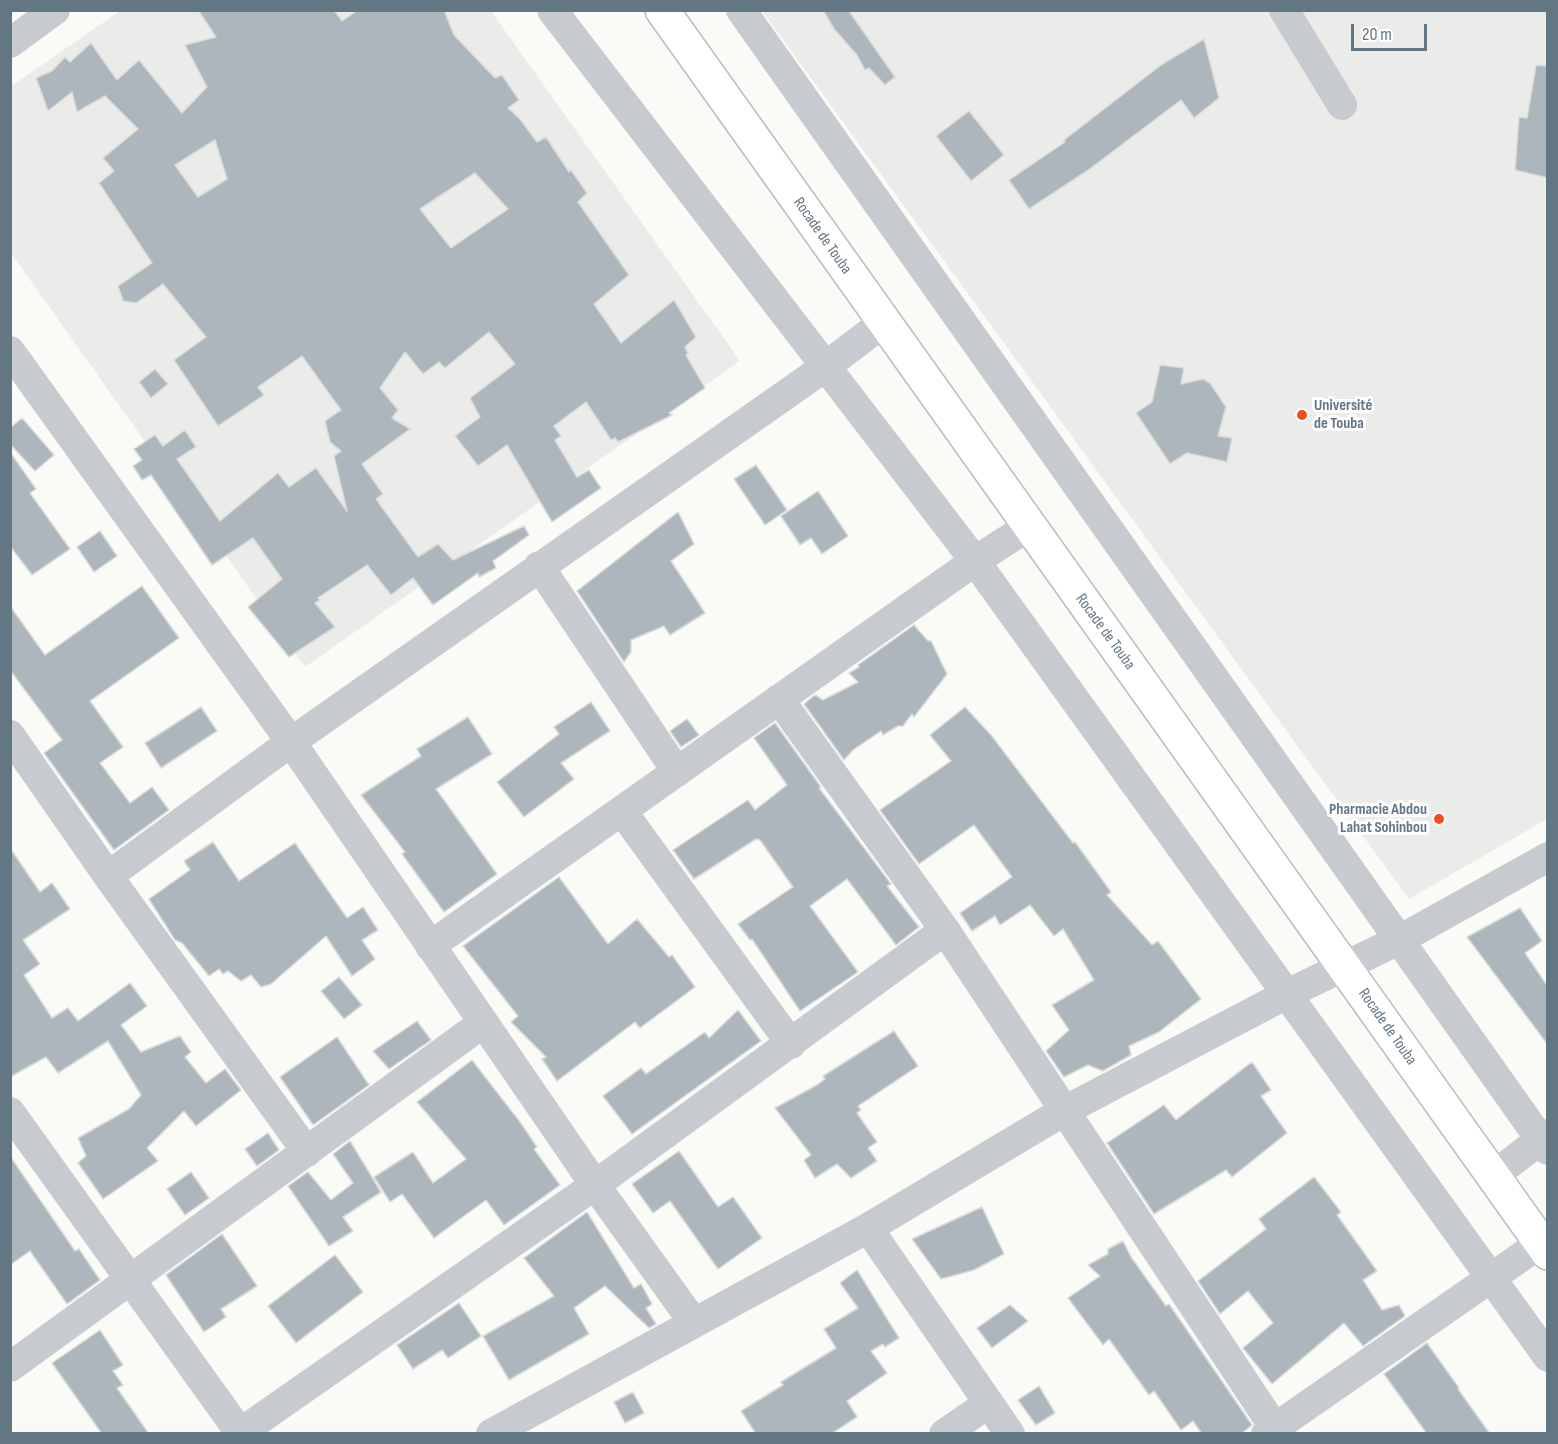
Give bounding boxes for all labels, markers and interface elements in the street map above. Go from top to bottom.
scale bar [1354,12,1430,50]
text: 20 m [1362,24,1392,45]
street label: Rocade de Touba [789,194,855,278]
place label: Université de Touba [1314,396,1372,434]
marker: Université de Touba [1295,408,1309,422]
street label: Rocade de Touba [1071,590,1139,674]
place label: Pharmacie Abdou Lahat Sohinbou [1329,800,1427,838]
marker: Pharmacie Abdou Lahat Sohinbou [1432,812,1446,826]
street label: Rocade de Touba [1354,985,1420,1069]

